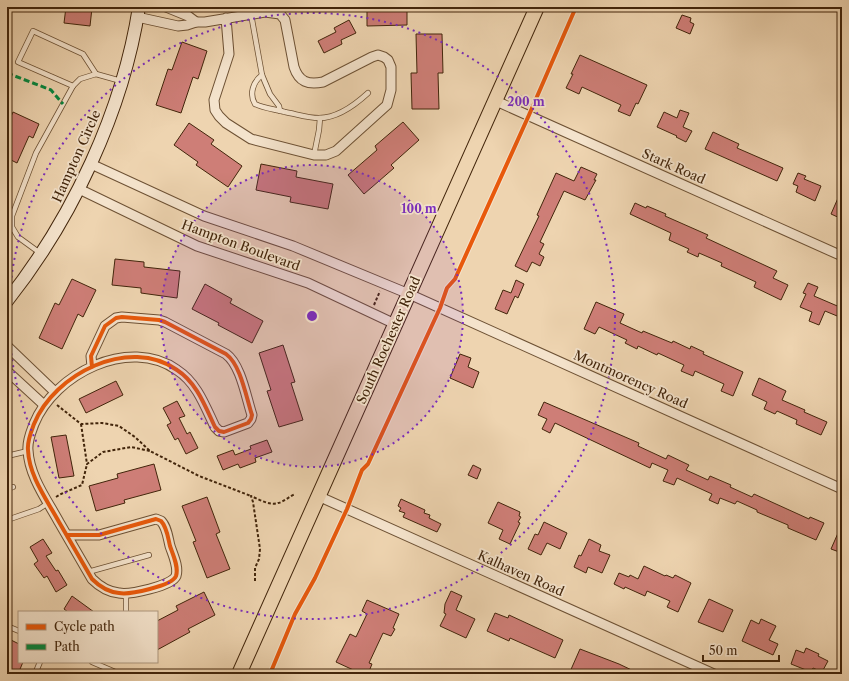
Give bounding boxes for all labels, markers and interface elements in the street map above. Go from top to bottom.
text: 200 m [507,94,545,109]
street label: Hampton Circle [48,107,104,205]
street label: Stark Road [640,145,708,187]
text: 100 m [401,201,437,216]
street label: Hampton Boulevard [180,216,302,274]
street label: South Rochester Road [353,274,423,406]
centre of rings [305,309,319,323]
street label: Montmorency Road [571,347,691,411]
street label: Kalhaven Road [475,547,567,599]
legend [18,611,158,663]
text: Cycle path [54,619,115,634]
scale bar [703,637,779,663]
text: Path [54,639,80,654]
text: 50 m [709,643,738,658]

